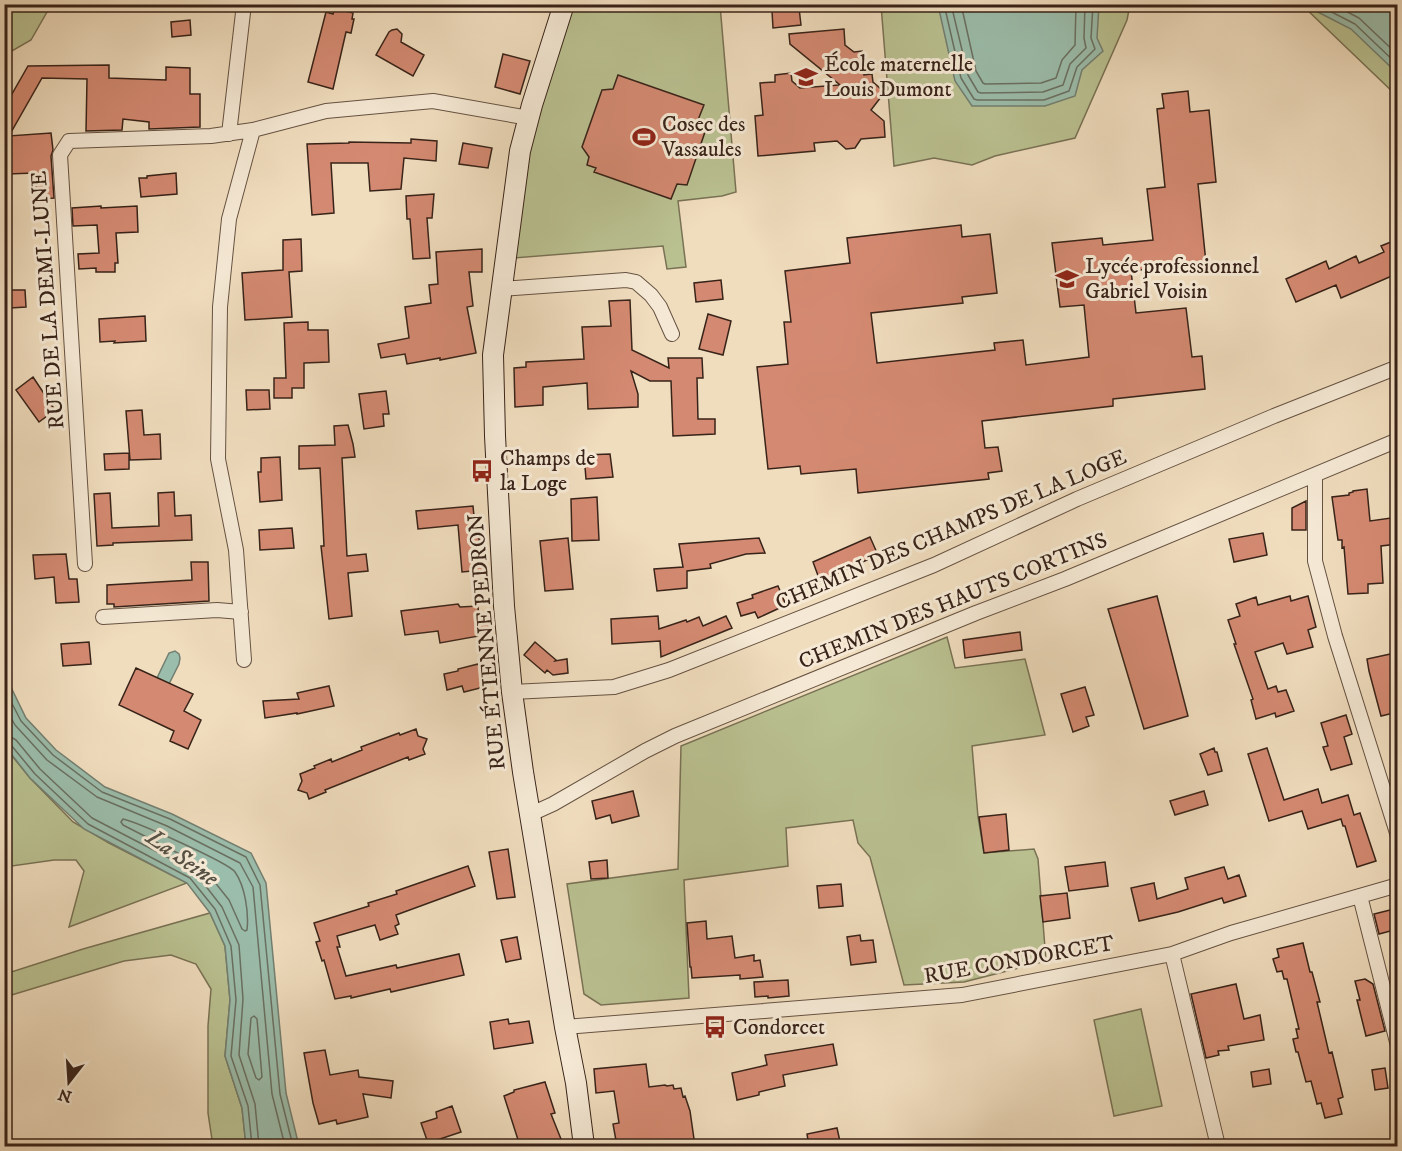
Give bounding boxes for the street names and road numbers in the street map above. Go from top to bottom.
street label: RUE DE LA DEMI-LUNE [25,170,71,430]
street label: CHEMIN DES CHAMPS DE LA LOGE [771,444,1131,616]
street label: RUE ÉTIENNE PEDRON [462,513,512,771]
street label: CHEMIN DES HAUTS CORTINS [795,527,1111,675]
street label: RUE CONDORCET [922,930,1117,990]

